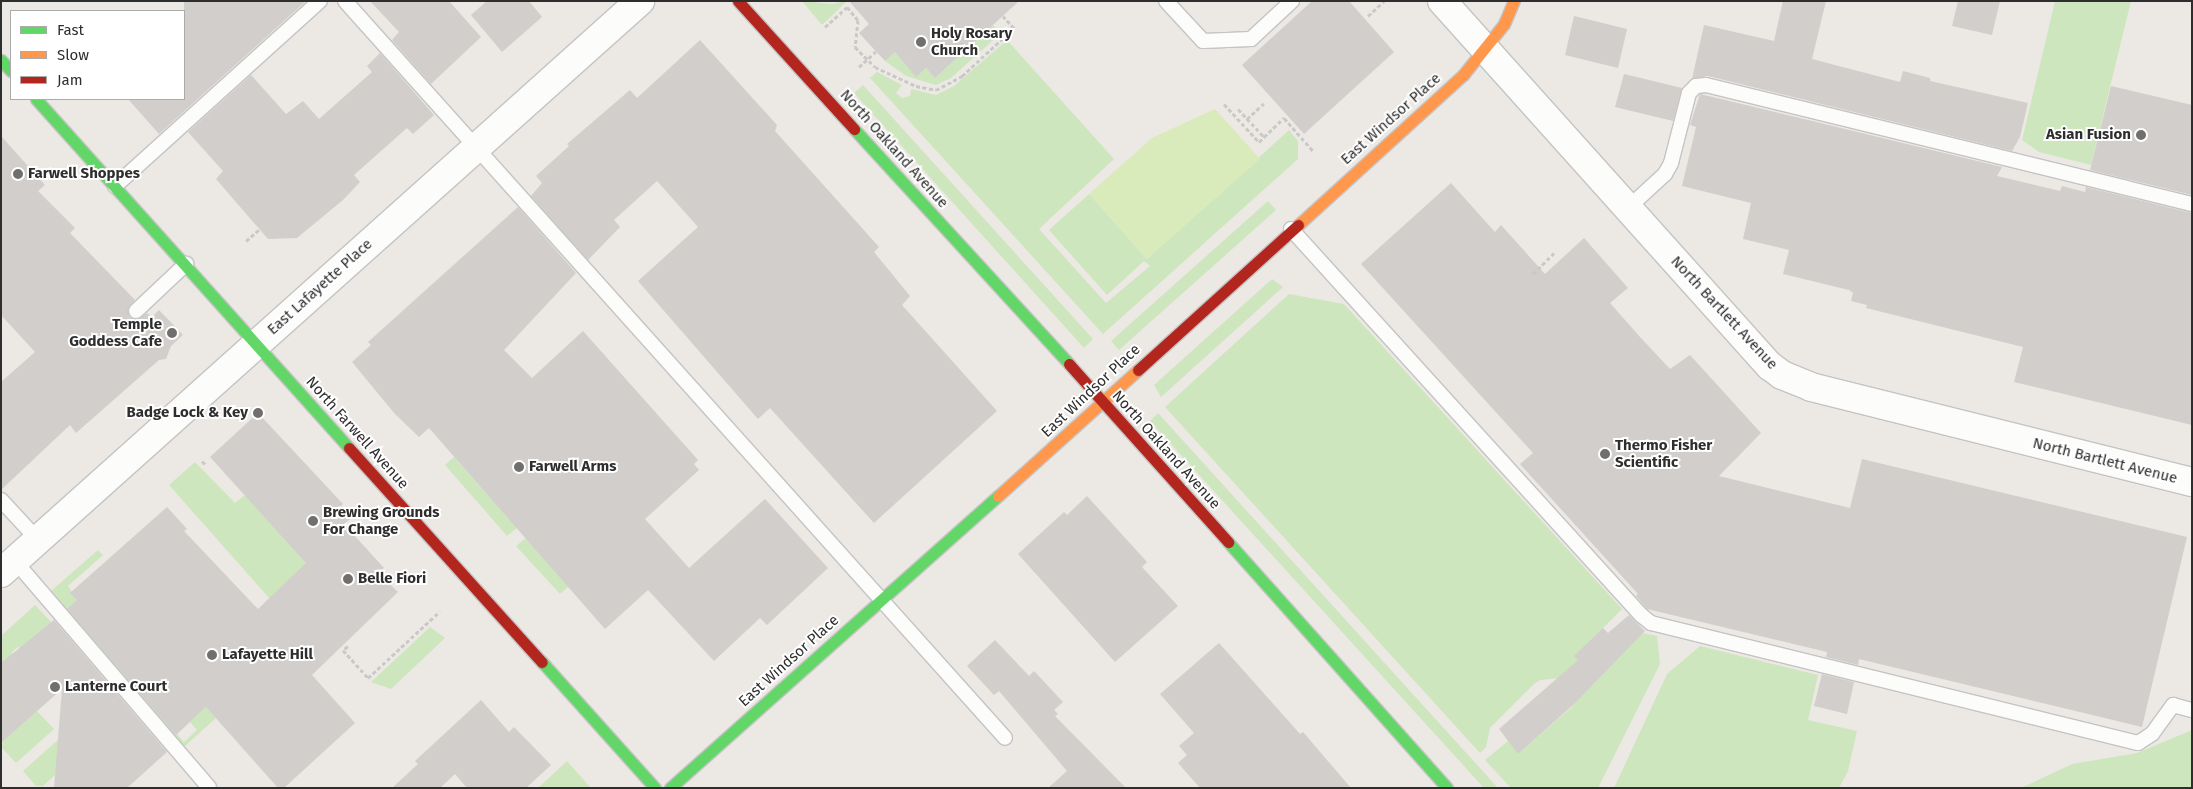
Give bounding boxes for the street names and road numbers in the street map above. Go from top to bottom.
street label: East Windsor Place [1337,69,1445,169]
street label: North Oakland Avenue [836,86,952,212]
street label: East Lafayette Place [264,235,376,339]
street label: North Bartlett Avenue [1667,253,1781,373]
street label: East Windsor Place [1038,341,1144,441]
street label: North Farwell Avenue [302,373,412,493]
street label: North Oakland Avenue [1108,387,1224,513]
street label: North Bartlett Avenue [2031,434,2179,488]
street label: East Windsor Place [735,611,843,711]

